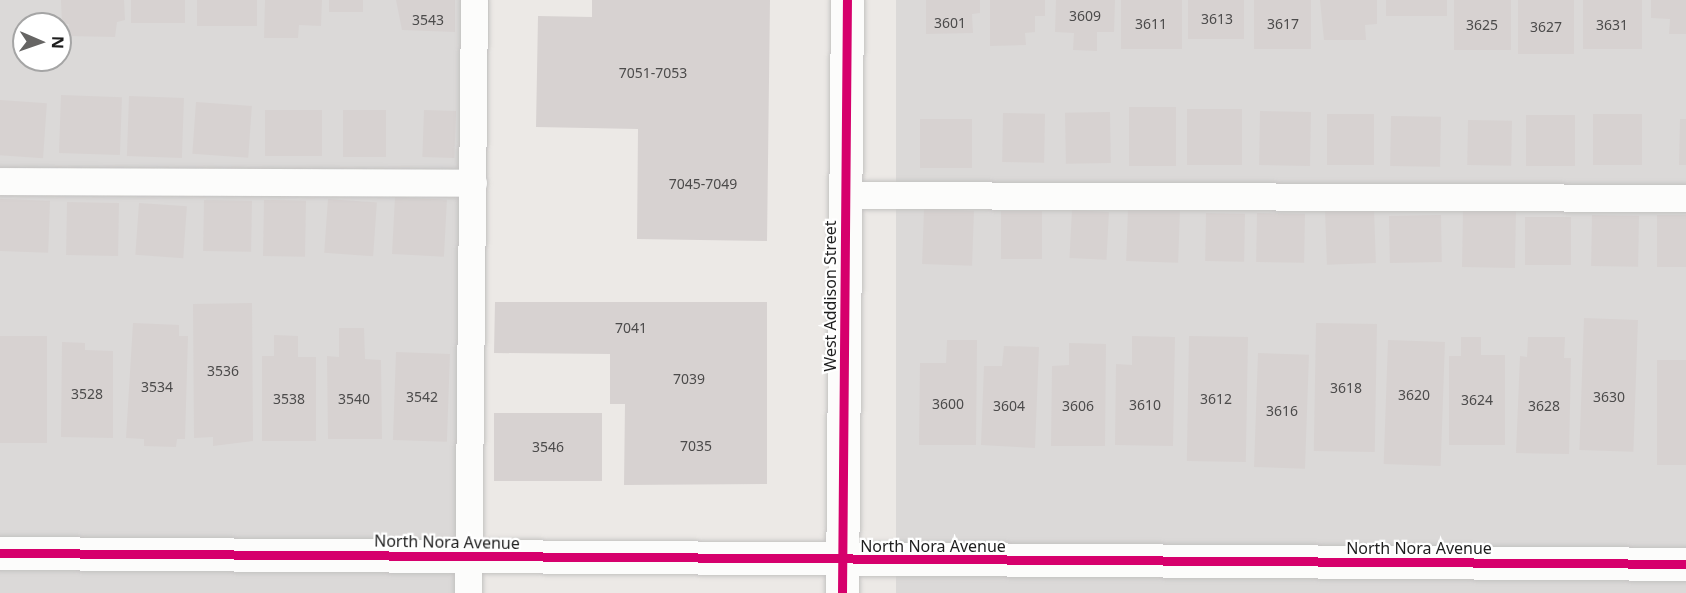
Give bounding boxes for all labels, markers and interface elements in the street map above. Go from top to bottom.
house number: 3609 [1069,8,1101,24]
house number: 3613 [1201,11,1233,27]
north arrow [12,12,72,72]
house number: 3543 [412,12,444,28]
house number: 3601 [934,15,966,31]
house number: 3611 [1135,16,1167,32]
house number: 3617 [1267,16,1299,32]
house number: 3625 [1466,17,1498,33]
house number: 3631 [1596,17,1628,33]
house number: 3627 [1530,19,1562,35]
text: N [47,36,69,49]
house number: 7051-7053 [619,65,687,81]
house number: 7045-7049 [669,176,737,192]
street label: West Addison Street [820,220,840,372]
house number: 7041 [615,320,647,336]
house number: 3536 [207,363,239,379]
house number: 7039 [673,371,705,387]
house number: 3534 [141,379,173,395]
house number: 3618 [1330,380,1362,396]
house number: 3528 [71,386,103,402]
house number: 3620 [1398,387,1430,403]
house number: 3542 [406,389,438,405]
house number: 3630 [1593,389,1625,405]
house number: 3538 [273,391,305,407]
house number: 3540 [338,391,370,407]
house number: 3612 [1200,391,1232,407]
house number: 3624 [1461,392,1493,408]
house number: 3600 [932,396,964,412]
house number: 3610 [1129,397,1161,413]
house number: 3604 [993,398,1025,414]
house number: 3606 [1062,398,1094,414]
house number: 3628 [1528,398,1560,414]
house number: 3616 [1266,403,1298,419]
house number: 7035 [680,438,712,454]
house number: 3546 [532,439,564,455]
street label: North Nora Avenue [374,531,520,553]
street label: North Nora Avenue [860,536,1006,556]
street label: North Nora Avenue [1346,538,1492,558]

